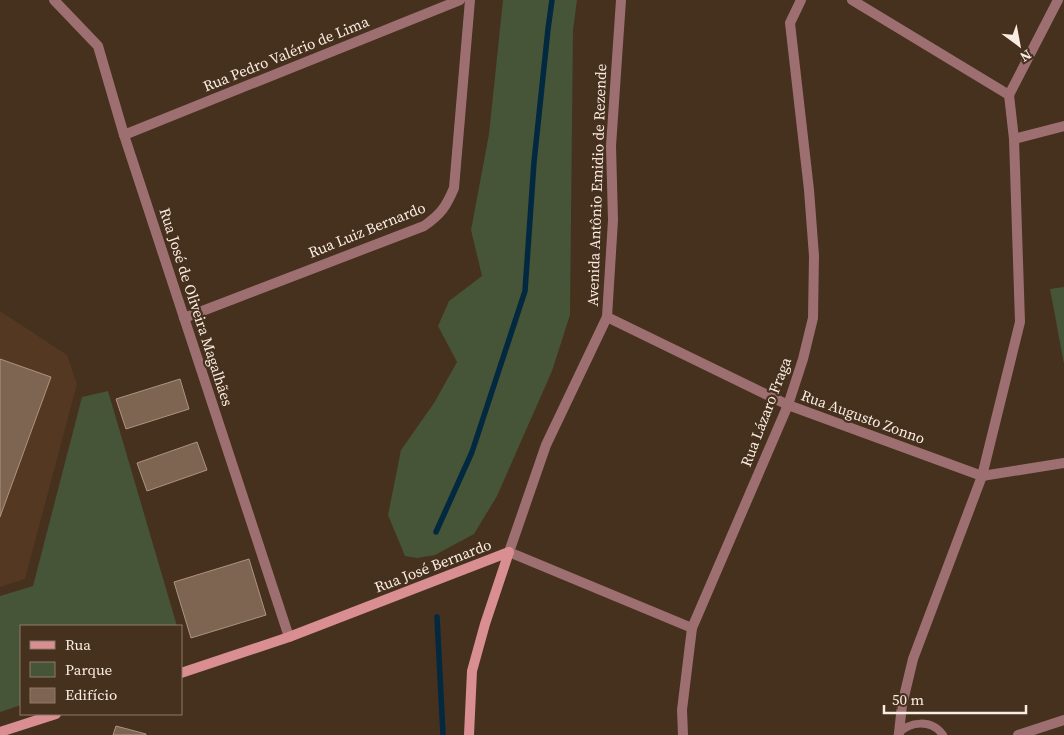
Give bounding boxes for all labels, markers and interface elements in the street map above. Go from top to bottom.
street label: Rua Pedro Valério de Lima [200,11,372,96]
north arrow [994,20,1044,70]
text: N [1016,45,1036,67]
street label: Avenida Antônio Emidio de Rezende [582,63,611,307]
street label: Rua Luiz Bernardo [305,196,429,263]
street label: Rua José de Oliveira Magalhães [154,205,239,409]
street label: Rua Lázaro Fraga [735,354,796,470]
street label: Rua Augusto Zonno [798,384,928,449]
street label: Rua José Bernardo [371,534,494,598]
legend [20,625,182,715]
text: Rua [65,634,91,655]
text: Parque [65,659,113,680]
scale bar [884,682,1026,714]
text: Edifício [65,684,117,705]
text: 50 m [892,689,924,710]

